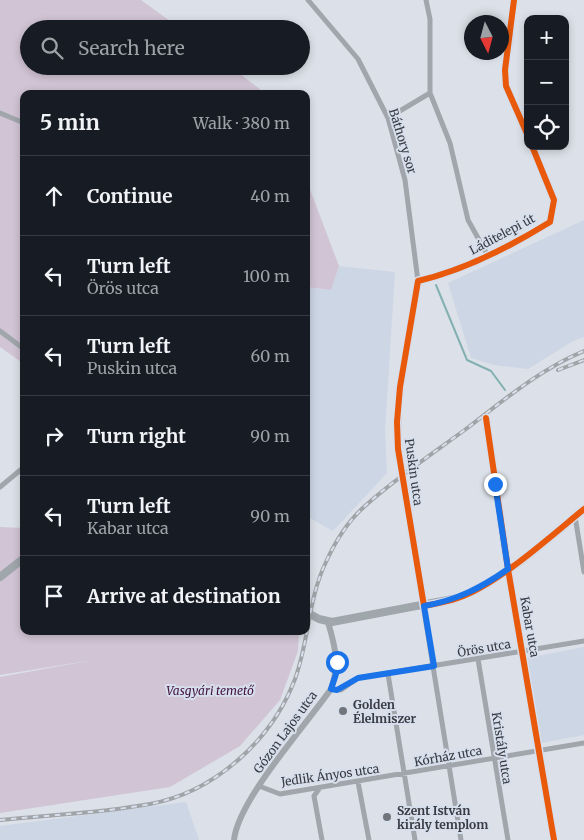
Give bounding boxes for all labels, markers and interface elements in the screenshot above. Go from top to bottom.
north arrow [464,15,509,60]
map controls [524,15,569,150]
button: + [524,15,569,60]
search box [20,20,310,75]
icon: search [38,34,66,62]
text: Search here [78,36,185,60]
button: − [524,60,569,105]
button: locate [524,105,569,150]
street label: Báthory sor [386,106,420,176]
text: 5 min [40,109,100,136]
text: Walk · 380 m [193,113,290,133]
icon: ahead [40,182,68,210]
text: Continue [87,184,173,208]
text: 40 m [250,186,290,206]
street label: Láditelepi út [467,210,538,258]
text: Turn left [87,254,171,278]
icon: left [40,262,68,290]
text: 100 m [243,266,290,286]
text: Örös utca [87,278,159,298]
text: Turn left [87,334,171,358]
icon: left [40,342,68,370]
text: 60 m [250,346,290,366]
text: Puskin utca [87,358,177,378]
icon: right [40,422,68,450]
text: Turn right [87,424,186,448]
text: 90 m [250,426,290,446]
street label: Puskin utca [402,437,426,507]
route end [484,473,507,496]
text: Turn left [87,494,171,518]
icon: left [40,502,68,530]
text: 90 m [250,506,290,526]
text: Kabar utca [87,518,169,538]
icon: arrive [40,582,68,610]
text: Arrive at destination [87,584,281,608]
street label: Kabar utca [517,596,543,659]
street label: Örös utca [456,636,512,660]
route start [326,651,349,674]
park label: Vasgyári temető [166,683,255,698]
street label: Gózon Lajos utca [250,688,320,776]
place label: Golden Élelmiszer [353,697,416,726]
marker: Golden Élelmiszer [337,705,349,717]
street label: Kristály utca [489,711,515,786]
street label: Kórház utca [413,743,484,769]
street label: Jedlik Ányos utca [279,761,381,789]
place label: Szent István király templom [397,803,488,832]
marker: Szent István király templom [381,811,393,823]

